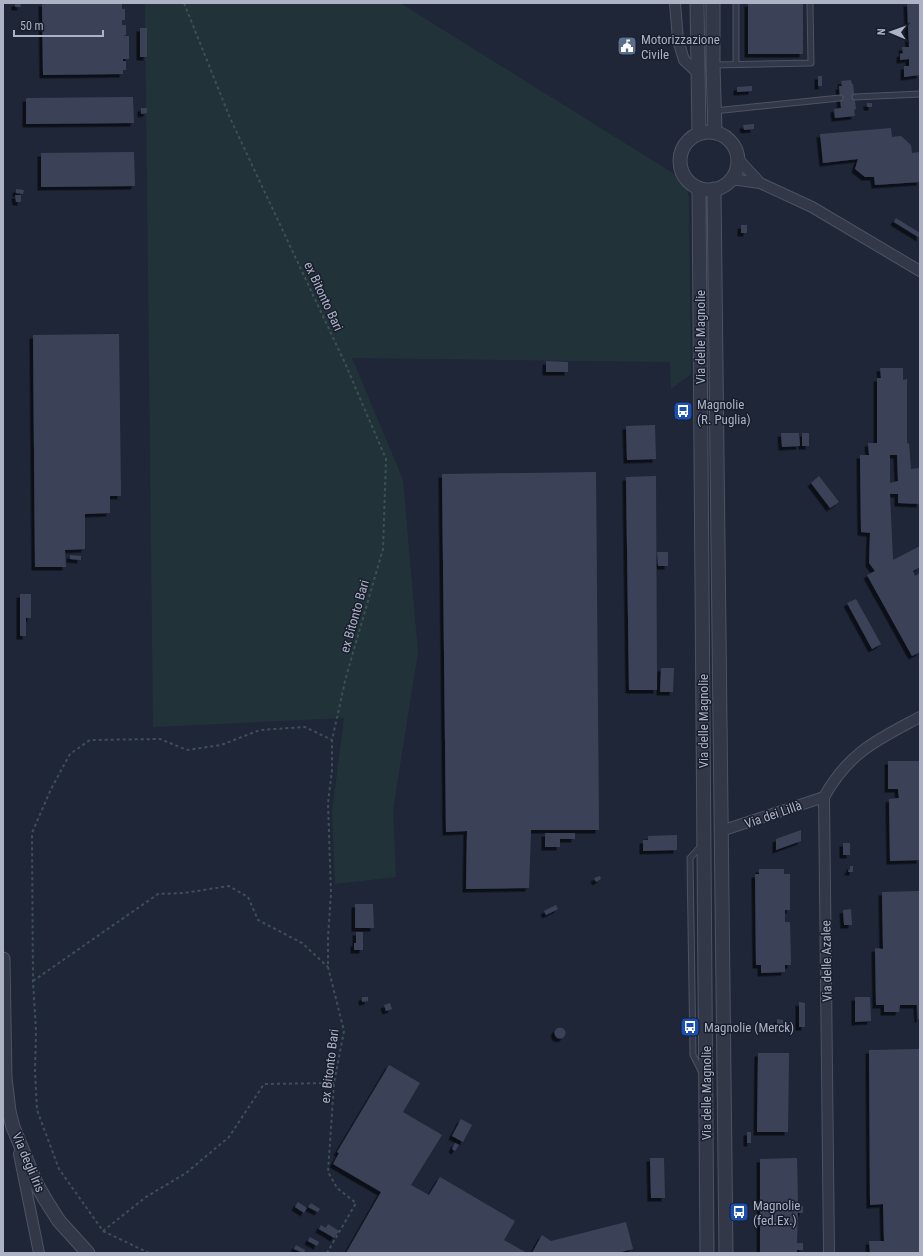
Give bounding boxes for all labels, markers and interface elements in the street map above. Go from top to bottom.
scale bar [14,12,103,38]
north arrow [871,12,911,52]
text: 50 m [20,19,44,33]
text: N [875,28,888,35]
place label: Motorizzazione Civile [641,32,720,62]
public building icon: Motorizzazione Civile [616,35,638,57]
street label: ex Bitonto Bari [301,259,346,333]
street label: Via delle Magnolie [693,290,708,384]
place label: Magnolie (R. Puglia) [697,397,751,427]
bus stop icon: Magnolie (R. Puglia) [672,400,694,422]
street label: ex Bitonto Bari [337,578,372,654]
street label: Via delle Magnolie [696,674,711,768]
street label: Via dei Lillà [743,798,804,831]
street label: Via delle Azalee [818,920,835,1002]
bus stop icon: Magnolie (Merck) [679,1016,701,1038]
place label: Magnolie (Merck) [704,1020,794,1035]
street label: ex Bitonto Bari [317,1028,342,1104]
street label: Via delle Magnolie [699,1046,714,1140]
street label: Via degli Iris [9,1130,48,1194]
place label: Magnolie (fed.Ex.) [753,1198,800,1228]
bus stop icon: Magnolie (fed.Ex.) [728,1201,750,1223]

